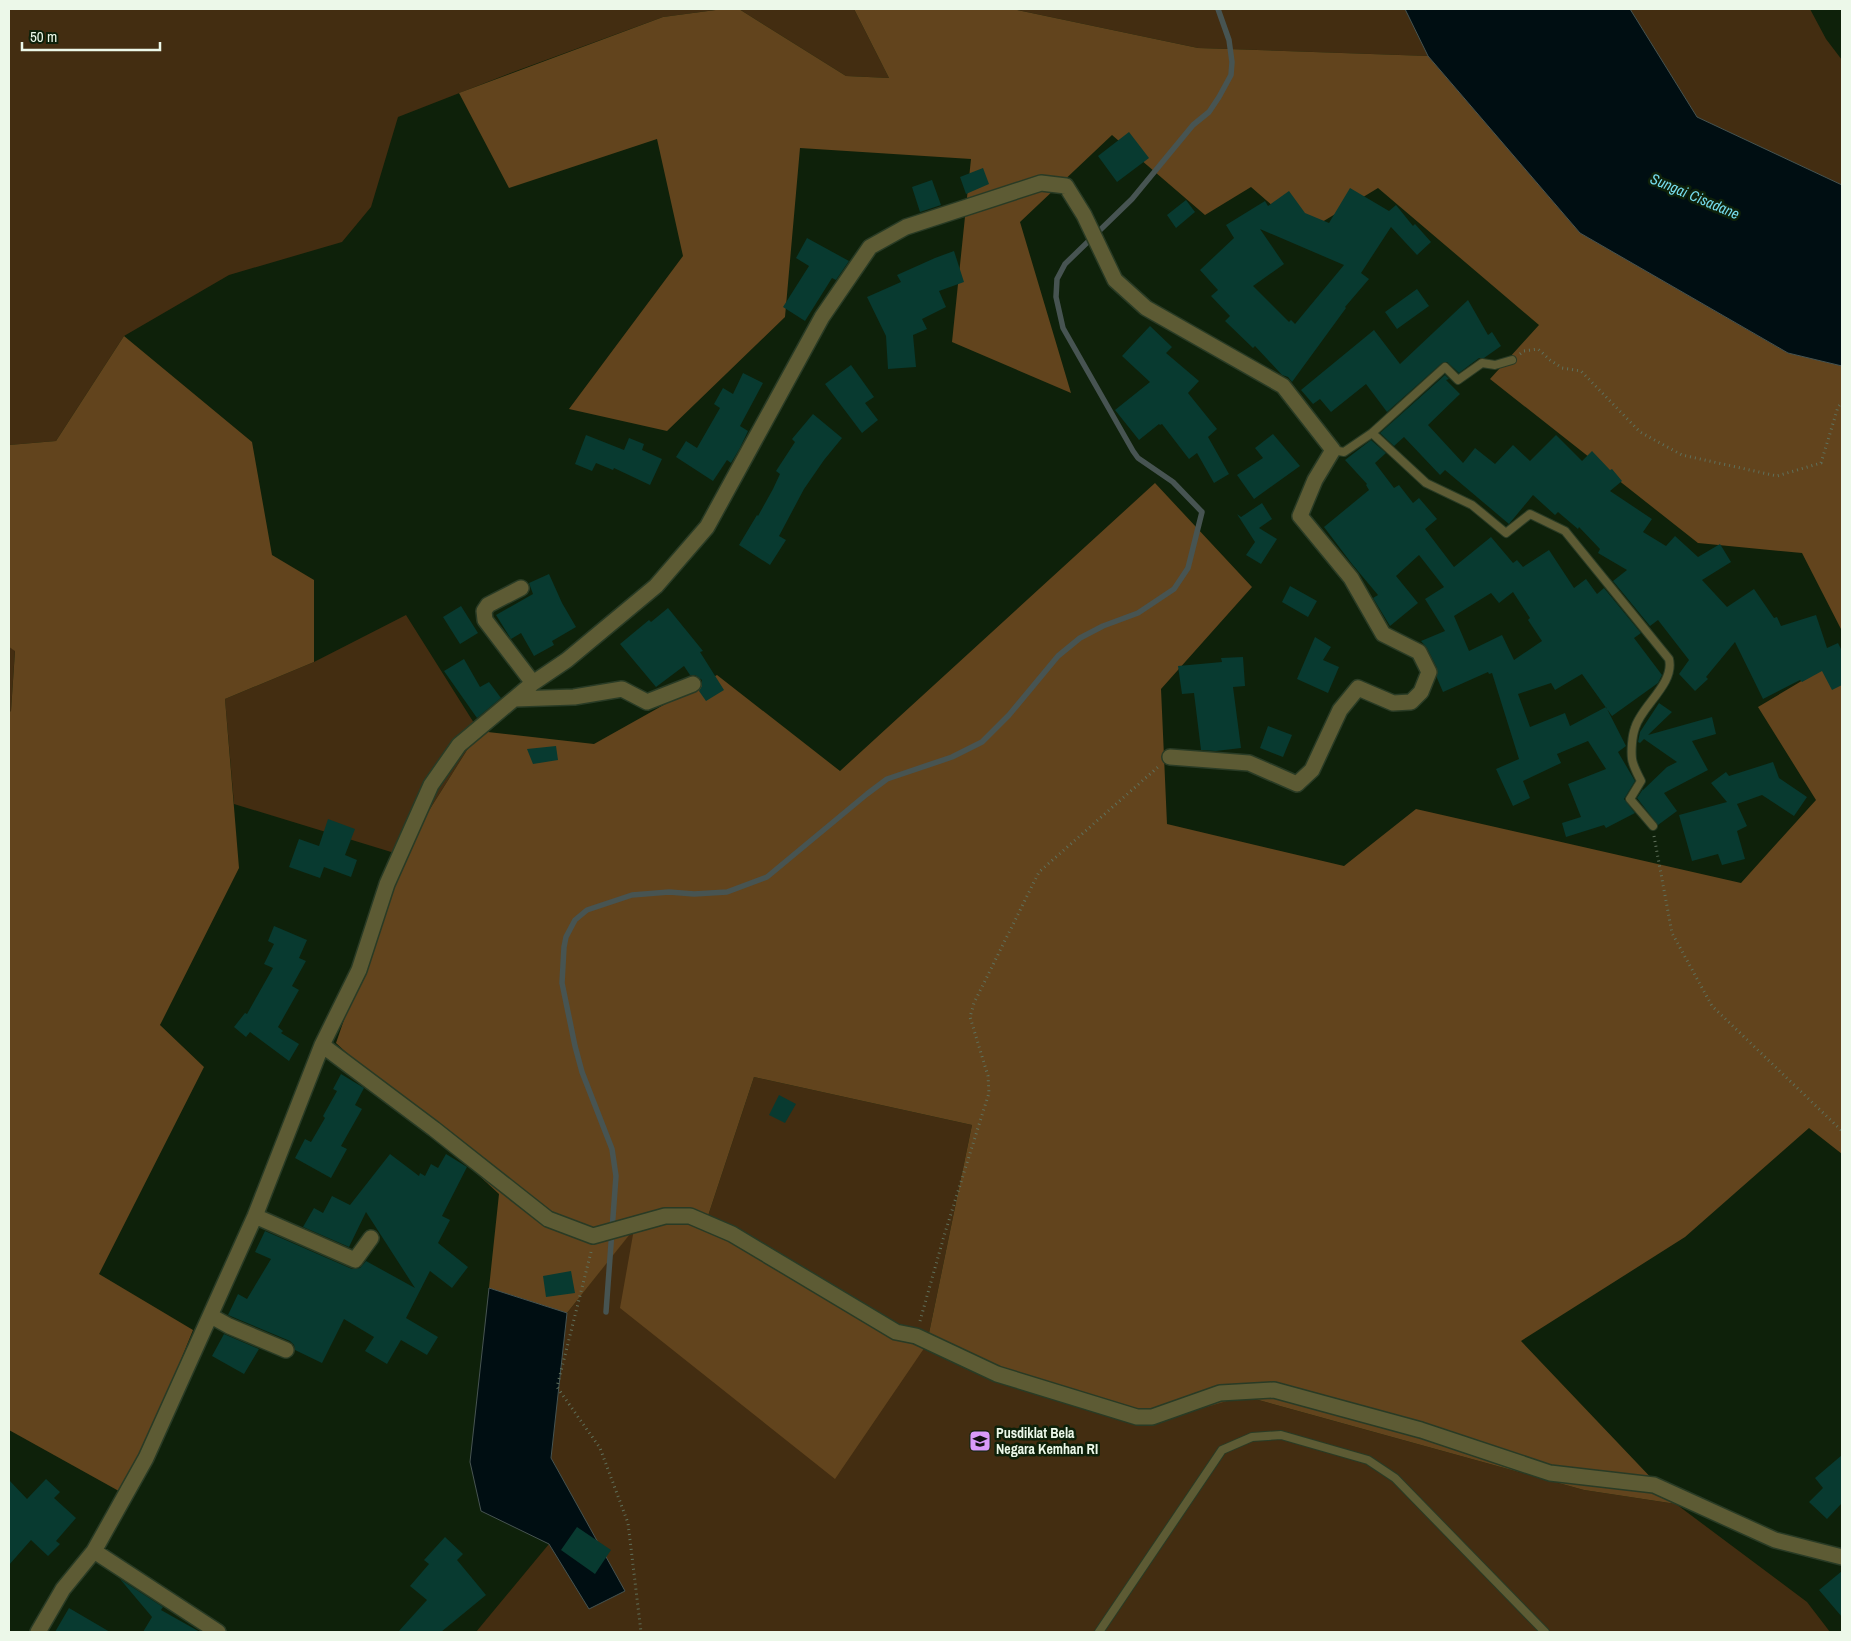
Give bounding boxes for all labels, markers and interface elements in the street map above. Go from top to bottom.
scale bar [22,20,160,52]
text: 50 m [30,26,57,47]
water label: Sungai Cisadane [1647,168,1743,224]
place label: Pusdiklat Bela Negara Kemhan RI [996,1424,1098,1458]
school or university icon: Pusdiklat Bela Negara Kemhan RI [968,1429,992,1453]

